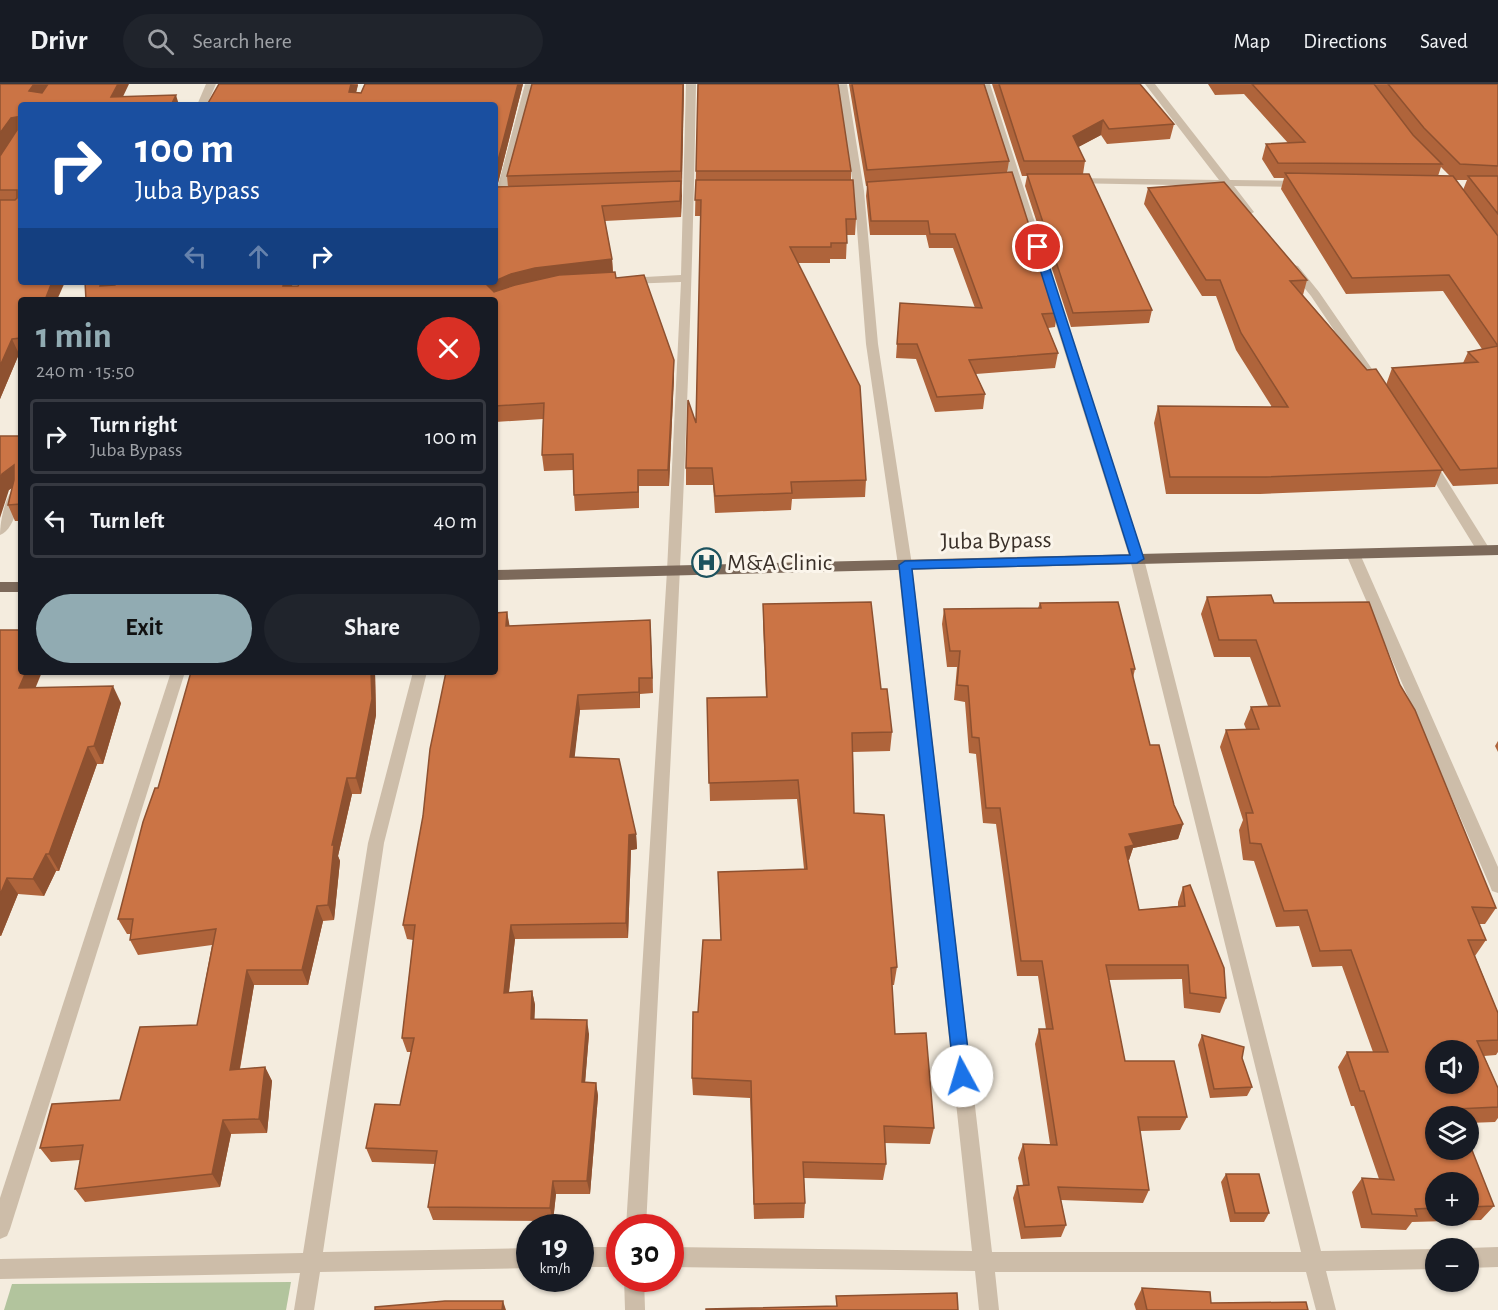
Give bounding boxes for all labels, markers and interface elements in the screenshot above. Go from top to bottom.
search box [123,14,543,68]
icon: search [144,25,177,58]
text: Drivr [30,27,87,55]
text: Search here [192,30,292,52]
text: Map [1234,31,1270,52]
text: Directions [1303,31,1387,52]
text: Saved [1420,31,1468,52]
icon: right [36,126,114,204]
text: 100 m [135,128,234,170]
text: Juba Bypass [135,177,260,204]
pin [1012,221,1063,272]
icon: arrive [1021,230,1054,263]
icon: left [179,240,212,273]
icon: ahead [242,240,275,273]
icon: right [305,240,338,273]
button: close [417,317,480,380]
text: 1 min [36,318,112,354]
text: 240 m · 15:50 [36,361,135,381]
text: Turn right [90,414,177,436]
icon: right [39,420,72,453]
text: 100 m [425,426,477,448]
text: Juba Bypass [90,440,183,460]
icon: left [39,504,72,537]
text: Turn left [90,510,164,532]
text: 40 m [434,510,477,532]
street label: Juba Bypass [940,528,1052,554]
hospital icon: M&A Clinic [690,546,722,578]
place label: M&A Clinic [727,551,832,575]
button: Exit [36,594,252,663]
button: Share [264,594,480,663]
map controls [1425,1040,1479,1292]
button: sound [1425,1040,1479,1094]
position arrow [930,1044,994,1108]
button: layers [1425,1106,1479,1160]
button: + [1425,1172,1479,1226]
speed limit sign: 30 [606,1214,684,1292]
text: 19 [542,1231,568,1261]
button: − [1425,1238,1479,1292]
text: km/h [540,1261,570,1276]

